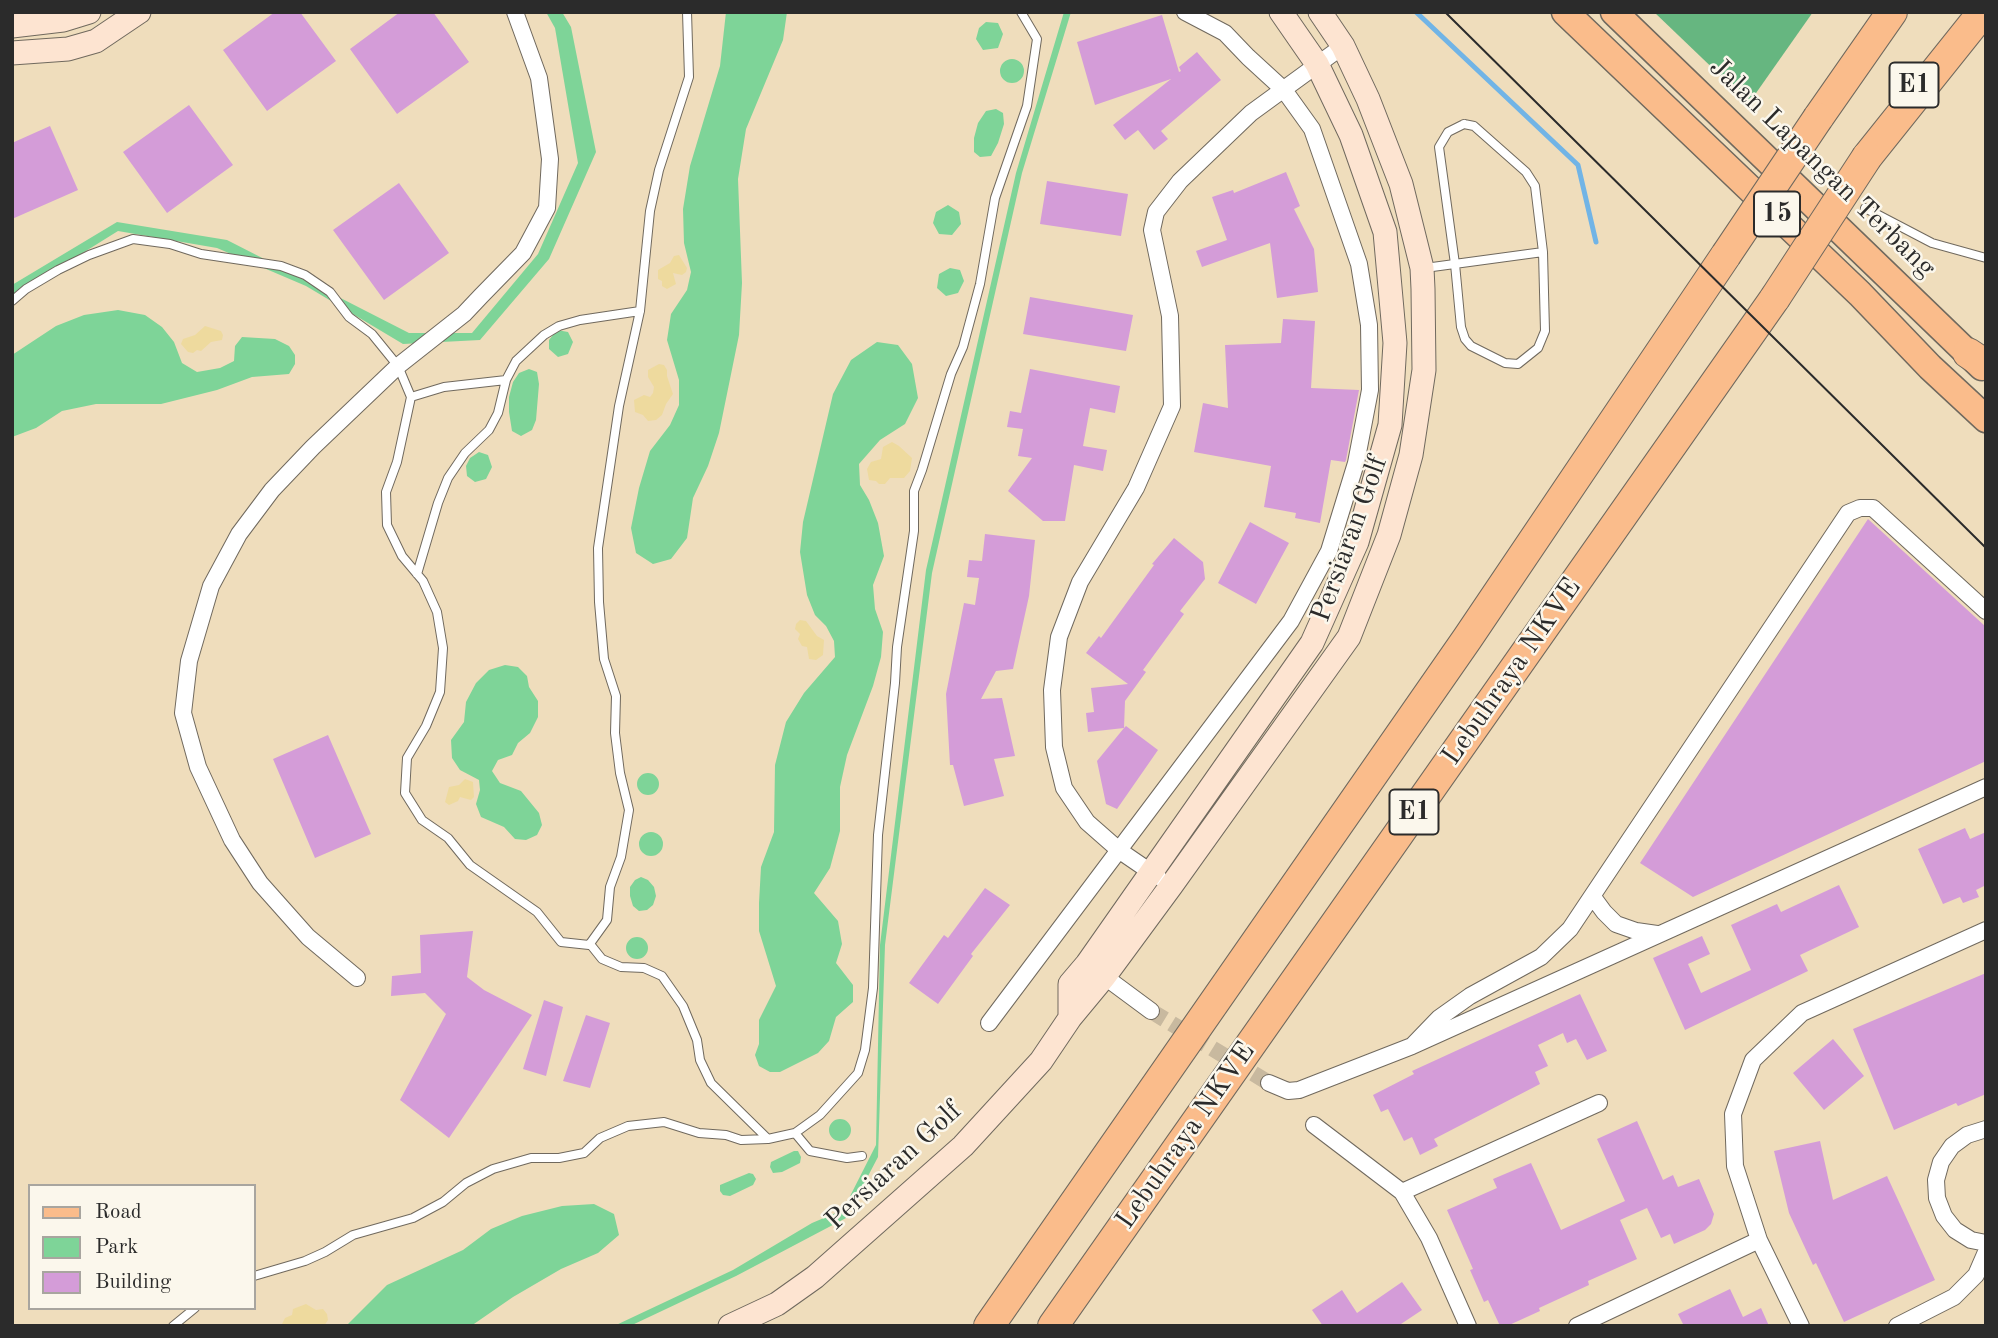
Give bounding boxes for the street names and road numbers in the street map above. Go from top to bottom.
street label: Jalan Lapangan Terbang [1702,51,1942,285]
road number: E1 [1890,62,1938,108]
road number: 15 [1754,192,1800,236]
street label: Persiaran Golf [1304,451,1396,627]
street label: Lebuhraya NKVE [1435,572,1589,772]
road number: E1 [1390,790,1438,834]
street label: Lebuhraya NKVE [1109,1036,1263,1236]
street label: Persiaran Golf [819,1094,969,1238]

